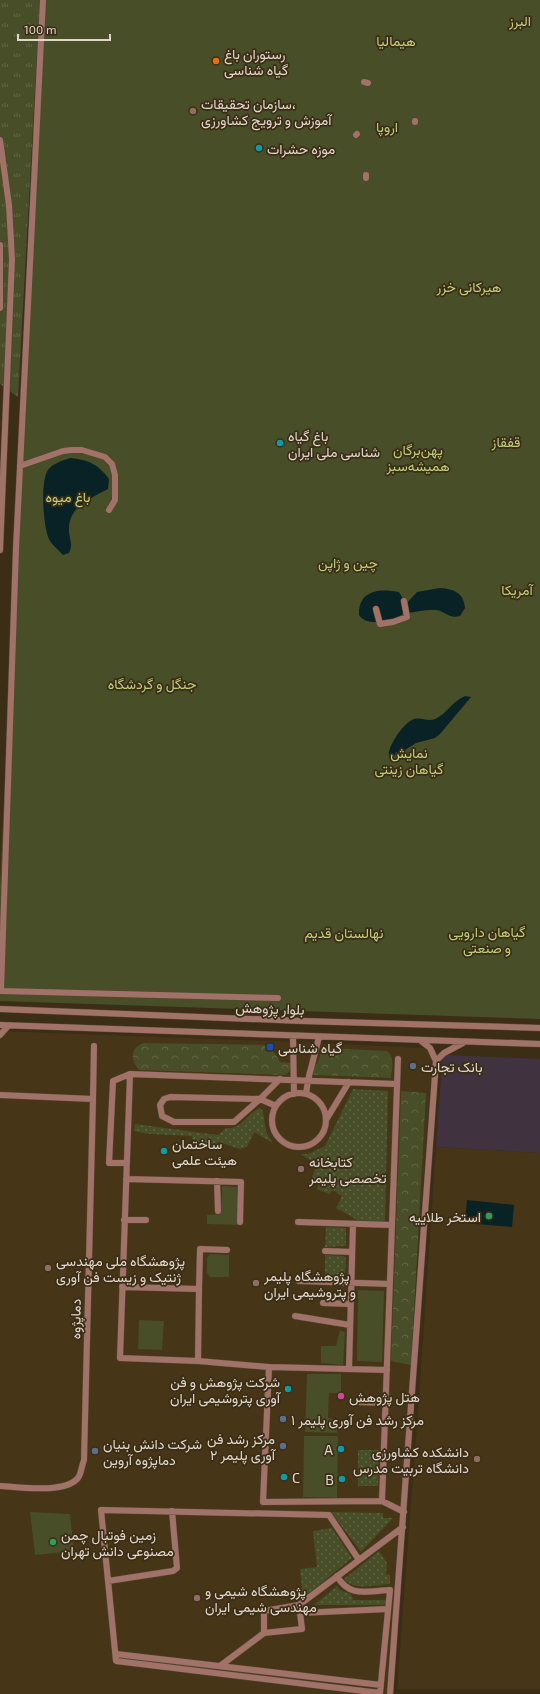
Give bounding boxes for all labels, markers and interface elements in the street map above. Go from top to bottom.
park label: البرز [508,12,531,30]
scale bar [18,16,110,42]
text: 100 m [24,22,56,36]
park label: هیمالیا [376,32,416,49]
place label: رستوران باغ گیاه شناسی [224,45,288,79]
marker: رستوران باغ گیاه شناسی [211,56,221,66]
place label: سازمان تحقیقات، آموزش و ترویج کشاورزی [201,95,333,131]
marker: سازمان تحقیقات، آموزش و ترویج کشاورزی [188,106,198,116]
park label: اروپا [376,118,398,137]
place label: موزه حشرات [267,140,335,158]
marker: موزه حشرات [254,143,264,153]
park label: هیرکانی خزر [436,278,502,296]
place label: باغ گیاه‌ شناسی ملی ایران [288,427,380,461]
park label: قفقاز [491,433,520,451]
marker: باغ گیاه‌ شناسی ملی ایران [275,438,285,448]
park label: پهن‌برگان همیشه‌سبز [385,441,450,475]
park label: باغ میوه [46,488,91,508]
park label: چین و ژاپن [318,554,378,573]
park label: آمریکا [501,581,534,599]
park label: جنگل و گردشگاه [108,675,196,693]
park label: نمایش گیاهان زینتی [375,744,443,778]
park label: گیاهان دارویی و صنعتی [448,923,526,957]
park label: نهالستان قدیم [304,924,384,942]
street label: بلوار پژوهش [235,998,305,1020]
place label: گیاه شناسی [278,1039,342,1057]
marker: گیاه شناسی [265,1042,275,1052]
place label: بانک تجارت [421,1058,483,1076]
marker: بانک تجارت [408,1061,418,1071]
place label: ساختمان هیئت علمی [172,1135,237,1169]
marker: ساختمان هیئت علمی [159,1146,169,1156]
place label: کتابخانه تخصصی پلیمر [308,1153,386,1188]
marker: کتابخانه تخصصی پلیمر [296,1164,306,1174]
place label: استخر طلاییه [409,1208,481,1226]
marker: استخر طلاییه [484,1211,494,1221]
place label: پژوهشگاه ملی مهندسی ژنتیک و زیست فن آوری [56,1252,185,1286]
marker: پژوهشگاه ملی مهندسی ژنتیک و زیست فن آوری [43,1263,53,1273]
place label: پژوهشگاه پلیمر و پتروشیمی ایران [263,1267,356,1302]
marker: پژوهشگاه پلیمر و پتروشیمی ایران [251,1278,261,1288]
street label: دماپژوه [66,1298,86,1339]
place label: شرکت پژوهش و فن آوری پتروشیمی ایران [170,1373,282,1408]
marker: شرکت پژوهش و فن آوری پتروشیمی ایران [283,1384,293,1394]
place label: هتل پژوهش [349,1388,420,1407]
marker: هتل پژوهش [336,1391,346,1401]
place label: ۱ مرکز رشد فن آوری پلیمر [291,1411,424,1430]
marker: ۱ مرکز رشد فن آوری پلیمر [278,1414,288,1424]
place label: مرکز رشد فن آوری پلیمر ۲ [207,1430,277,1465]
place label: شرکت دانش بنیان دماپژوه آروین [103,1435,202,1470]
marker: مرکز رشد فن آوری پلیمر ۲ [278,1441,288,1451]
place label: A [324,1441,333,1458]
place label: دانشکده کشاورزی دانشگاه تربیت مدرس [353,1443,469,1477]
marker: A [336,1444,346,1454]
marker: شرکت دانش بنیان دماپژوه آروین [90,1446,100,1456]
marker: دانشکده کشاورزی دانشگاه تربیت مدرس [472,1454,482,1464]
place label: C [292,1469,300,1486]
place label: B [325,1471,334,1488]
marker: C [279,1472,289,1482]
marker: B [337,1474,347,1484]
place label: زمین فوتبال چمن مصنوعی دانش تهران [61,1526,174,1560]
marker: زمین فوتبال چمن مصنوعی دانش تهران [48,1537,58,1547]
place label: پژوهشگاه شیمی و مهندسی شیمی ایران [205,1582,317,1616]
marker: پژوهشگاه شیمی و مهندسی شیمی ایران [192,1593,202,1603]

